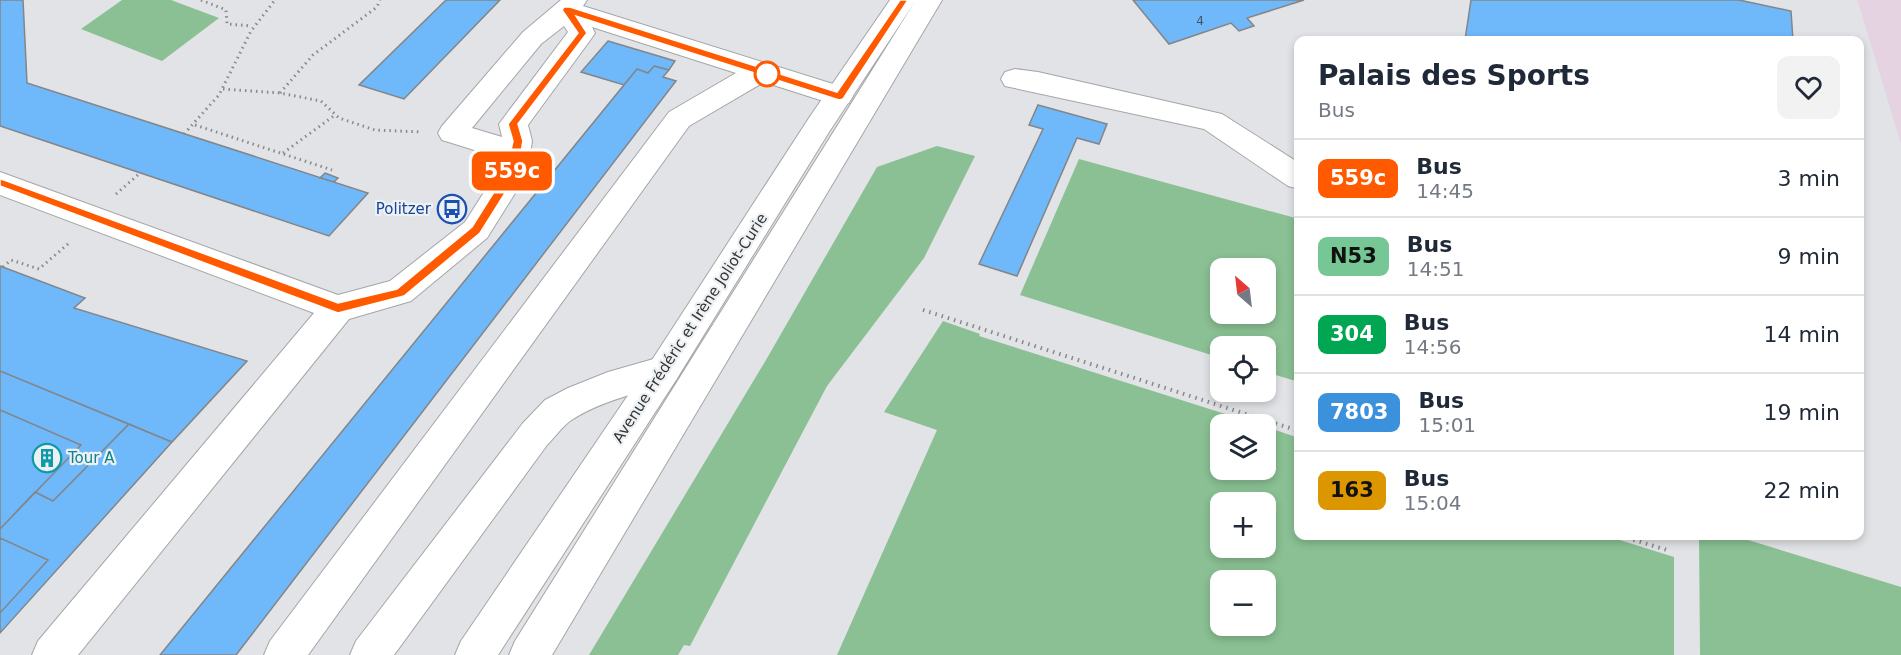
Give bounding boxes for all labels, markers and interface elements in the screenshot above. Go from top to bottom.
house number: 4 [1196,14,1204,28]
button: heart [1777,56,1840,119]
text: Palais des Sports [1318,59,1590,92]
unlabelled marker [754,61,780,87]
text: Bus [1318,98,1355,122]
line badge: 559c [470,152,554,190]
text: Bus [1416,154,1462,179]
text: 559c [484,159,540,183]
text: 559c [1330,166,1386,190]
text: 3 min [1778,166,1840,191]
text: 14:45 [1416,179,1474,203]
bus stop icon: Politzer [436,193,468,225]
place label: Politzer [376,200,432,218]
street label: Avenue Frédéric et Irène Joliot-Curie [609,210,771,446]
text: Bus [1407,232,1452,257]
text: N53 [1330,244,1377,268]
text: 9 min [1778,244,1840,269]
text: 14:51 [1407,257,1464,281]
north arrow [1210,258,1276,324]
map controls [1210,258,1276,636]
text: Bus [1404,310,1449,335]
text: 304 [1330,322,1374,346]
text: 14 min [1764,322,1840,347]
text: 14:56 [1404,335,1461,359]
button: locate [1210,336,1276,402]
text: Bus [1418,388,1464,413]
text: 7803 [1330,400,1388,424]
text: 19 min [1764,400,1840,425]
text: 15:01 [1418,413,1476,437]
button: layers [1210,414,1276,480]
building icon: Tour A [31,442,63,474]
place label: Tour A [67,449,115,467]
text: Bus [1404,466,1449,491]
text: 163 [1330,478,1374,502]
text: 22 min [1764,478,1840,503]
text: 15:04 [1404,491,1461,515]
button: + [1210,492,1276,558]
button: − [1210,570,1276,636]

